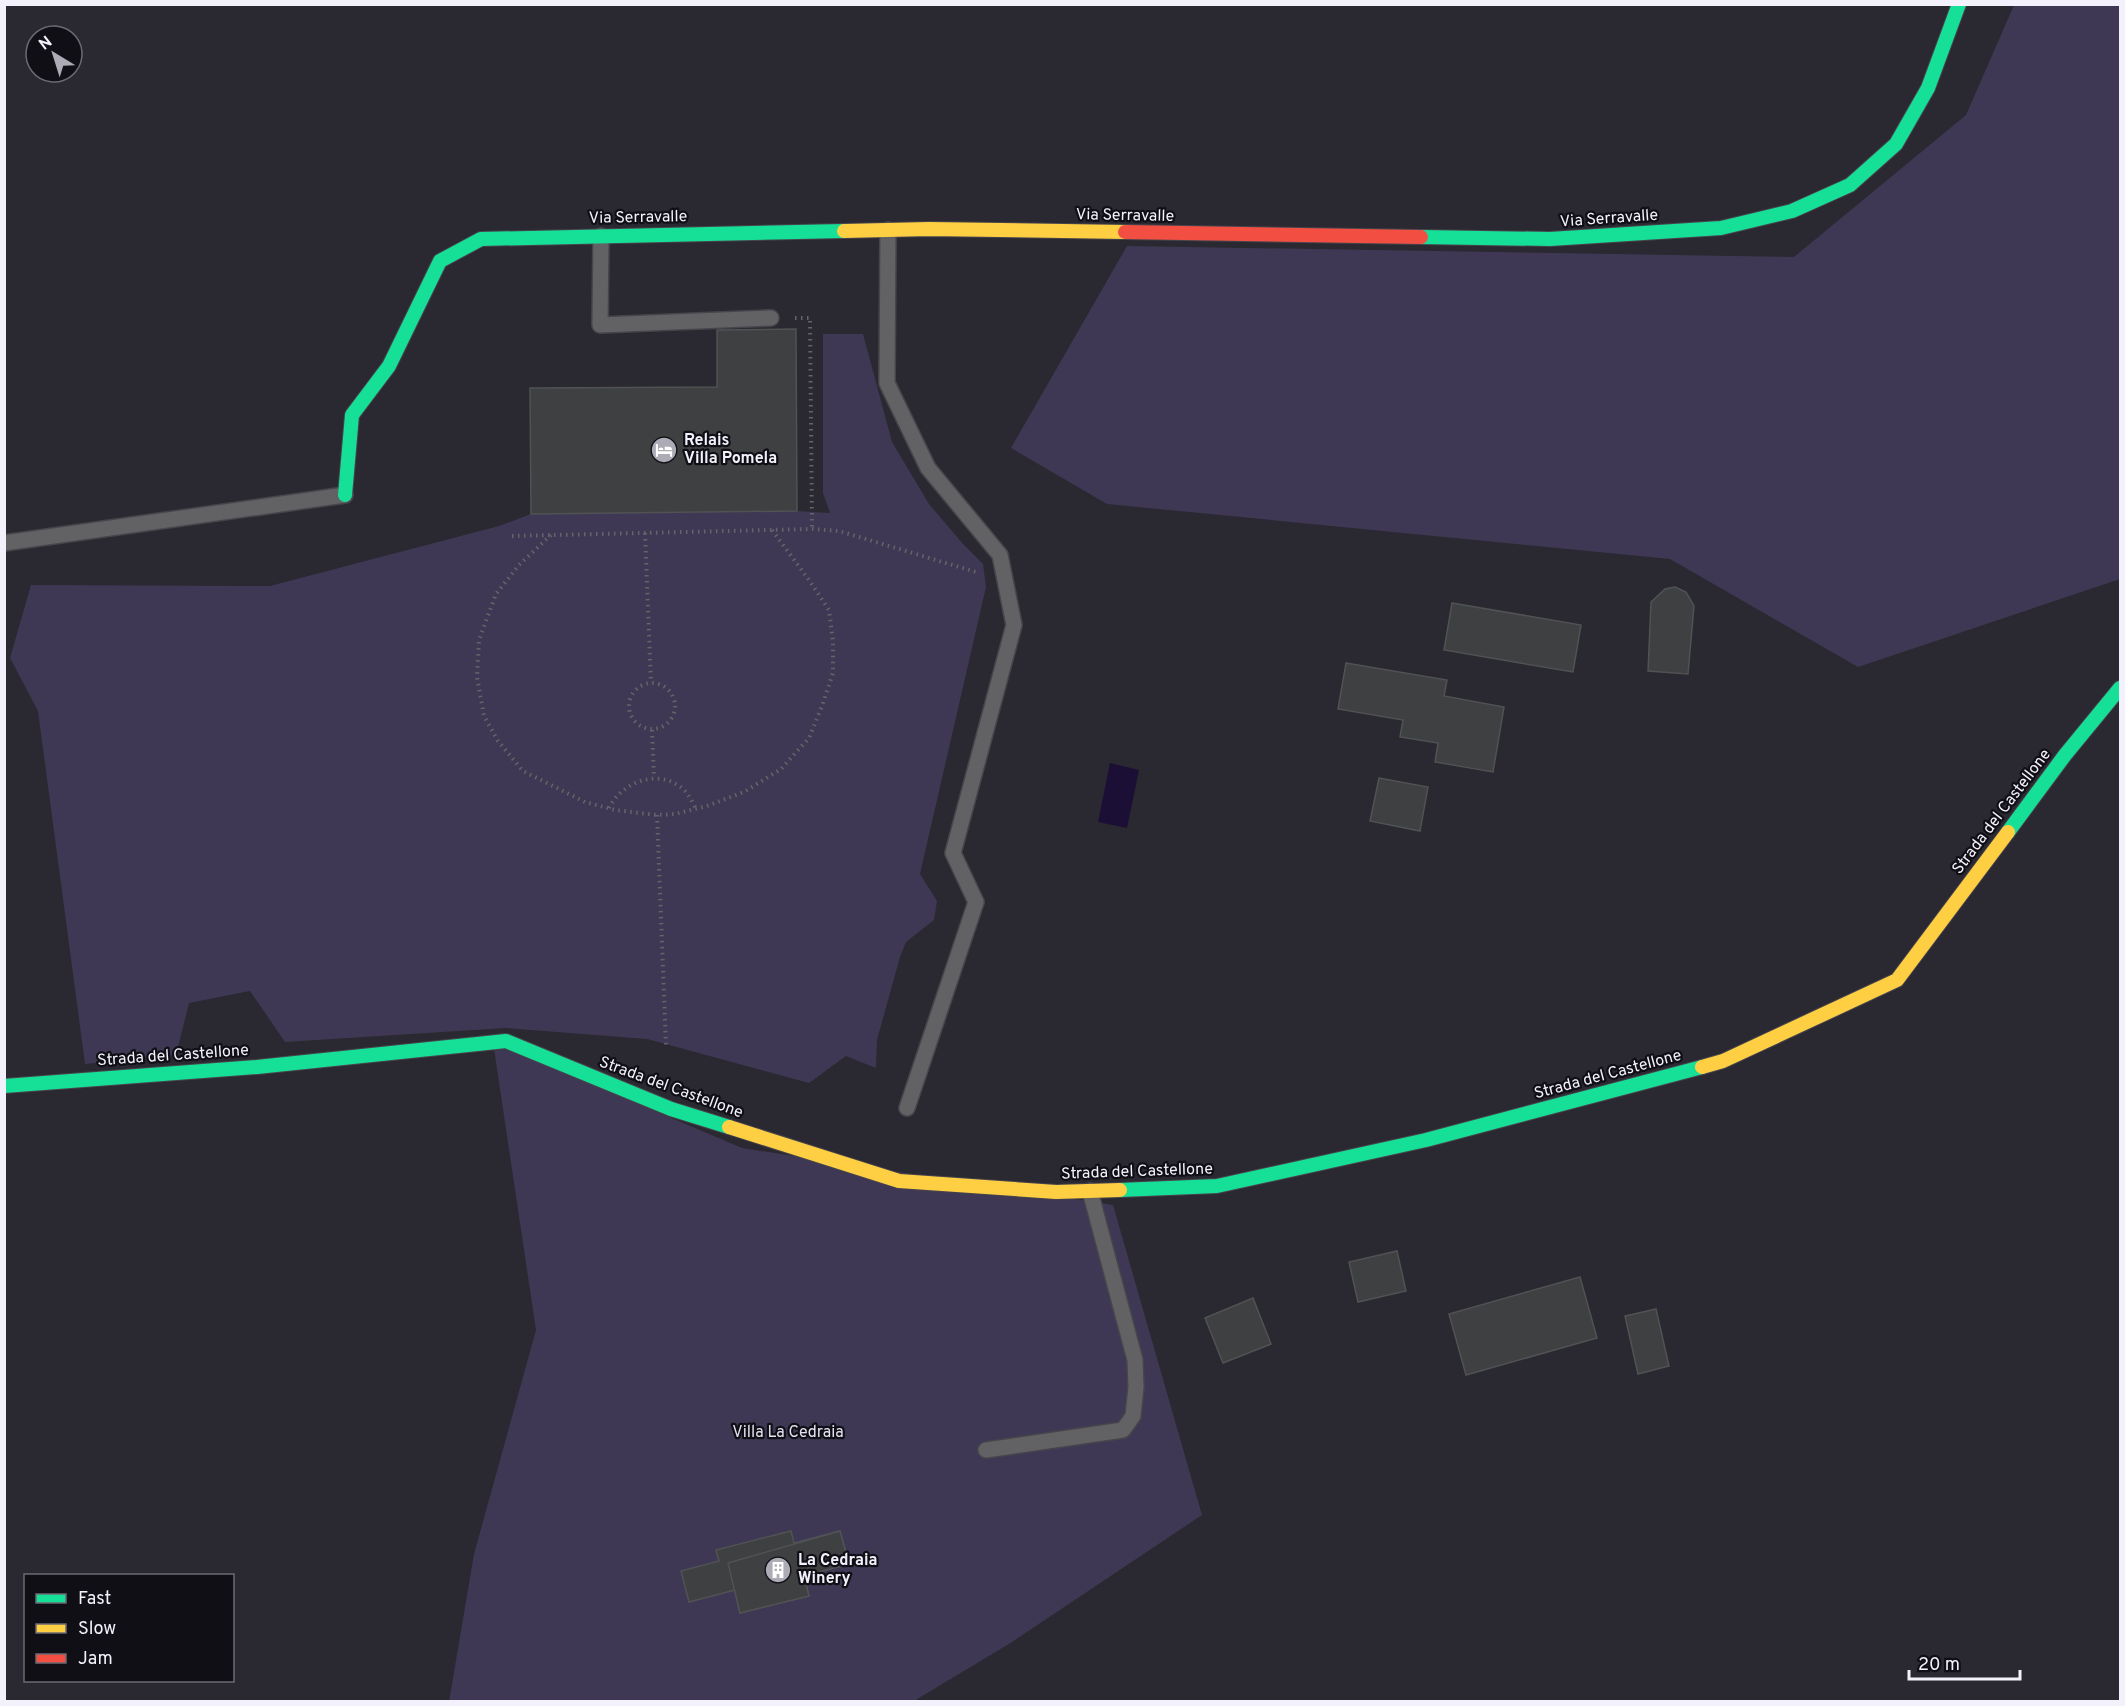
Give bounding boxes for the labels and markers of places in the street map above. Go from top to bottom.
place label: Relais Villa Pomela [684,431,777,469]
hotel icon: Relais Villa Pomela [649,435,679,465]
place label: La Cedraia Winery [798,1551,877,1589]
building icon: La Cedraia Winery [763,1555,793,1585]

